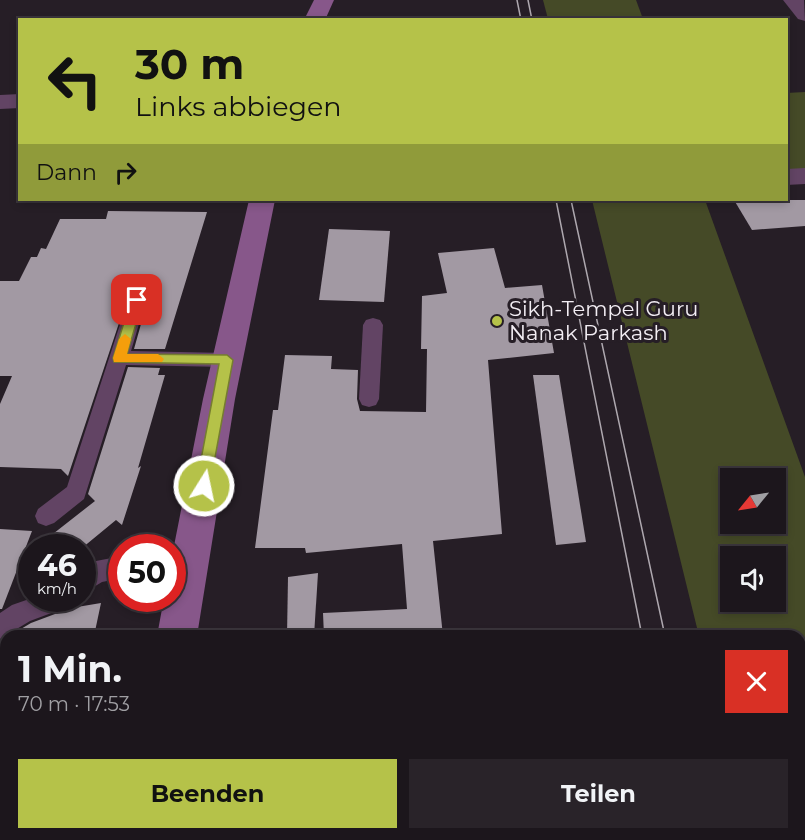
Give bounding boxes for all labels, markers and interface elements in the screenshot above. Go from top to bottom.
text: 30 m [135,38,244,90]
icon: left [36,42,114,120]
text: Links abbiegen [135,90,342,123]
icon: right [109,156,142,189]
text: Dann [36,159,97,186]
pin [111,274,162,325]
icon: arrive [120,283,153,316]
place label: Sikh-Tempel Guru Nanak Parkash [509,296,698,345]
marker: Sikh-Tempel Guru Nanak Parkash [490,314,504,328]
position arrow [172,454,236,518]
north arrow [720,468,786,534]
map controls [720,468,786,612]
speed limit sign: 50 [108,534,186,612]
button: sound [720,546,786,612]
text: 46 [37,547,77,584]
text: km/h [37,579,77,598]
text: 1 Min. [18,647,122,691]
button: close [725,650,788,713]
text: 70 m · 17:53 [18,692,130,716]
button: Beenden [18,759,397,828]
button: Teilen [409,759,788,828]

